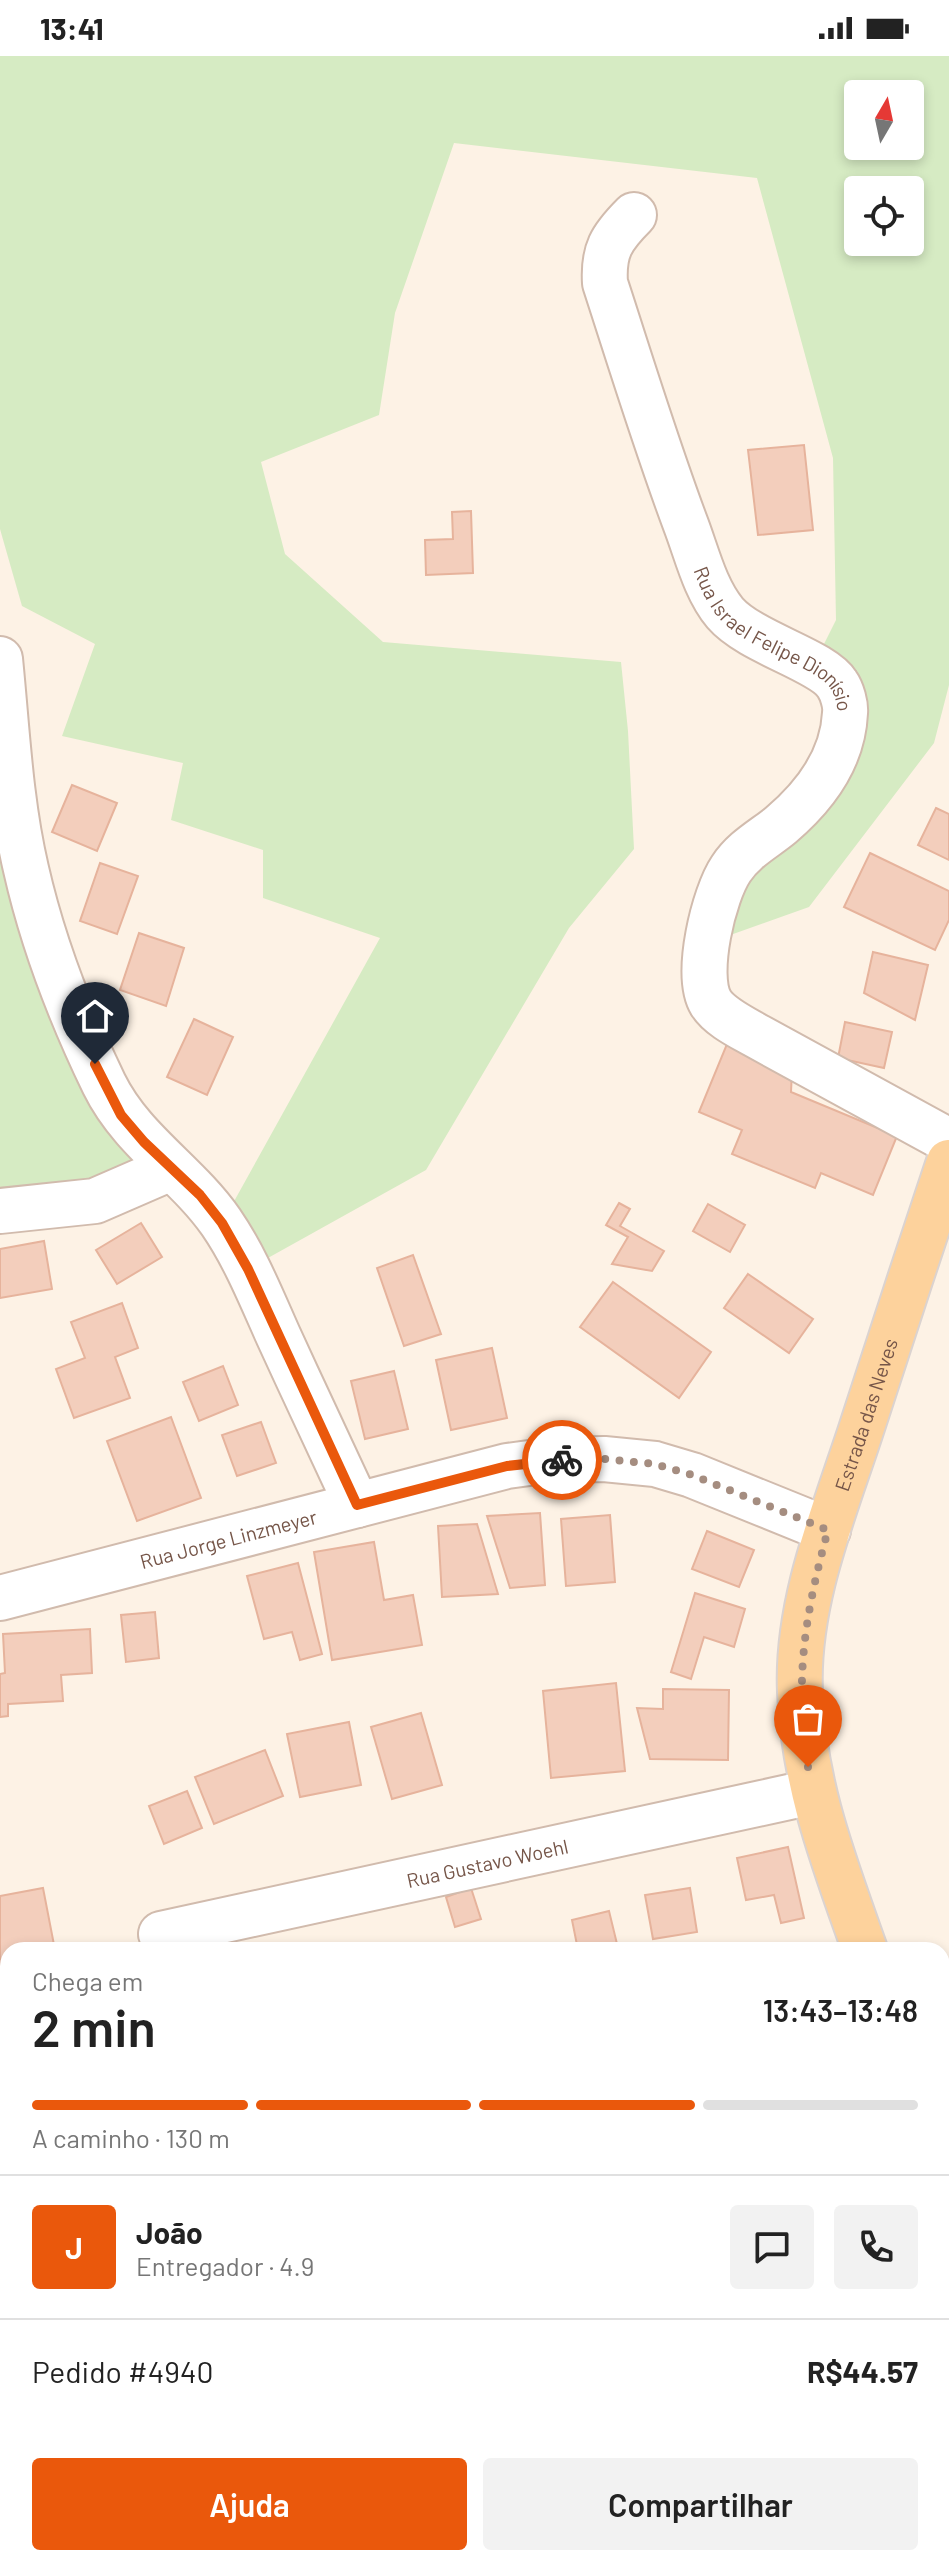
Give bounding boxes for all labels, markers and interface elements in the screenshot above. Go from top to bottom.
text: 13:41 [40,10,104,46]
north arrow [844,80,924,160]
map controls [844,80,924,256]
button: locate [844,176,924,256]
street label: Rua Israel Felipe Dionísio [689,563,857,713]
pin [61,982,129,1064]
icon: home [73,994,117,1038]
street label: Estrada das Neves [829,1335,902,1494]
courier [522,1420,602,1500]
icon: bike [540,1438,584,1482]
street label: Rua Jorge Linzmeyer [137,1504,319,1573]
pin [774,1685,842,1767]
icon: bag [786,1697,830,1741]
street label: Rua Gustavo Woehl [404,1834,570,1892]
text: Chega em [32,1965,143,1996]
text: 13:43–13:48 [763,1992,918,2028]
text: 2 min [32,1995,156,2057]
text: A caminho · 130 m [32,2122,230,2153]
button: chat [730,2205,814,2289]
button: phone [834,2205,918,2289]
text: João [136,2214,203,2250]
text: J [65,2229,83,2265]
text: Entregador · 4.9 [136,2250,314,2281]
text: Pedido #4940 [32,2353,213,2389]
text: R$44.57 [807,2353,918,2389]
button: Ajuda [32,2458,467,2550]
button: Compartilhar [483,2458,918,2550]

